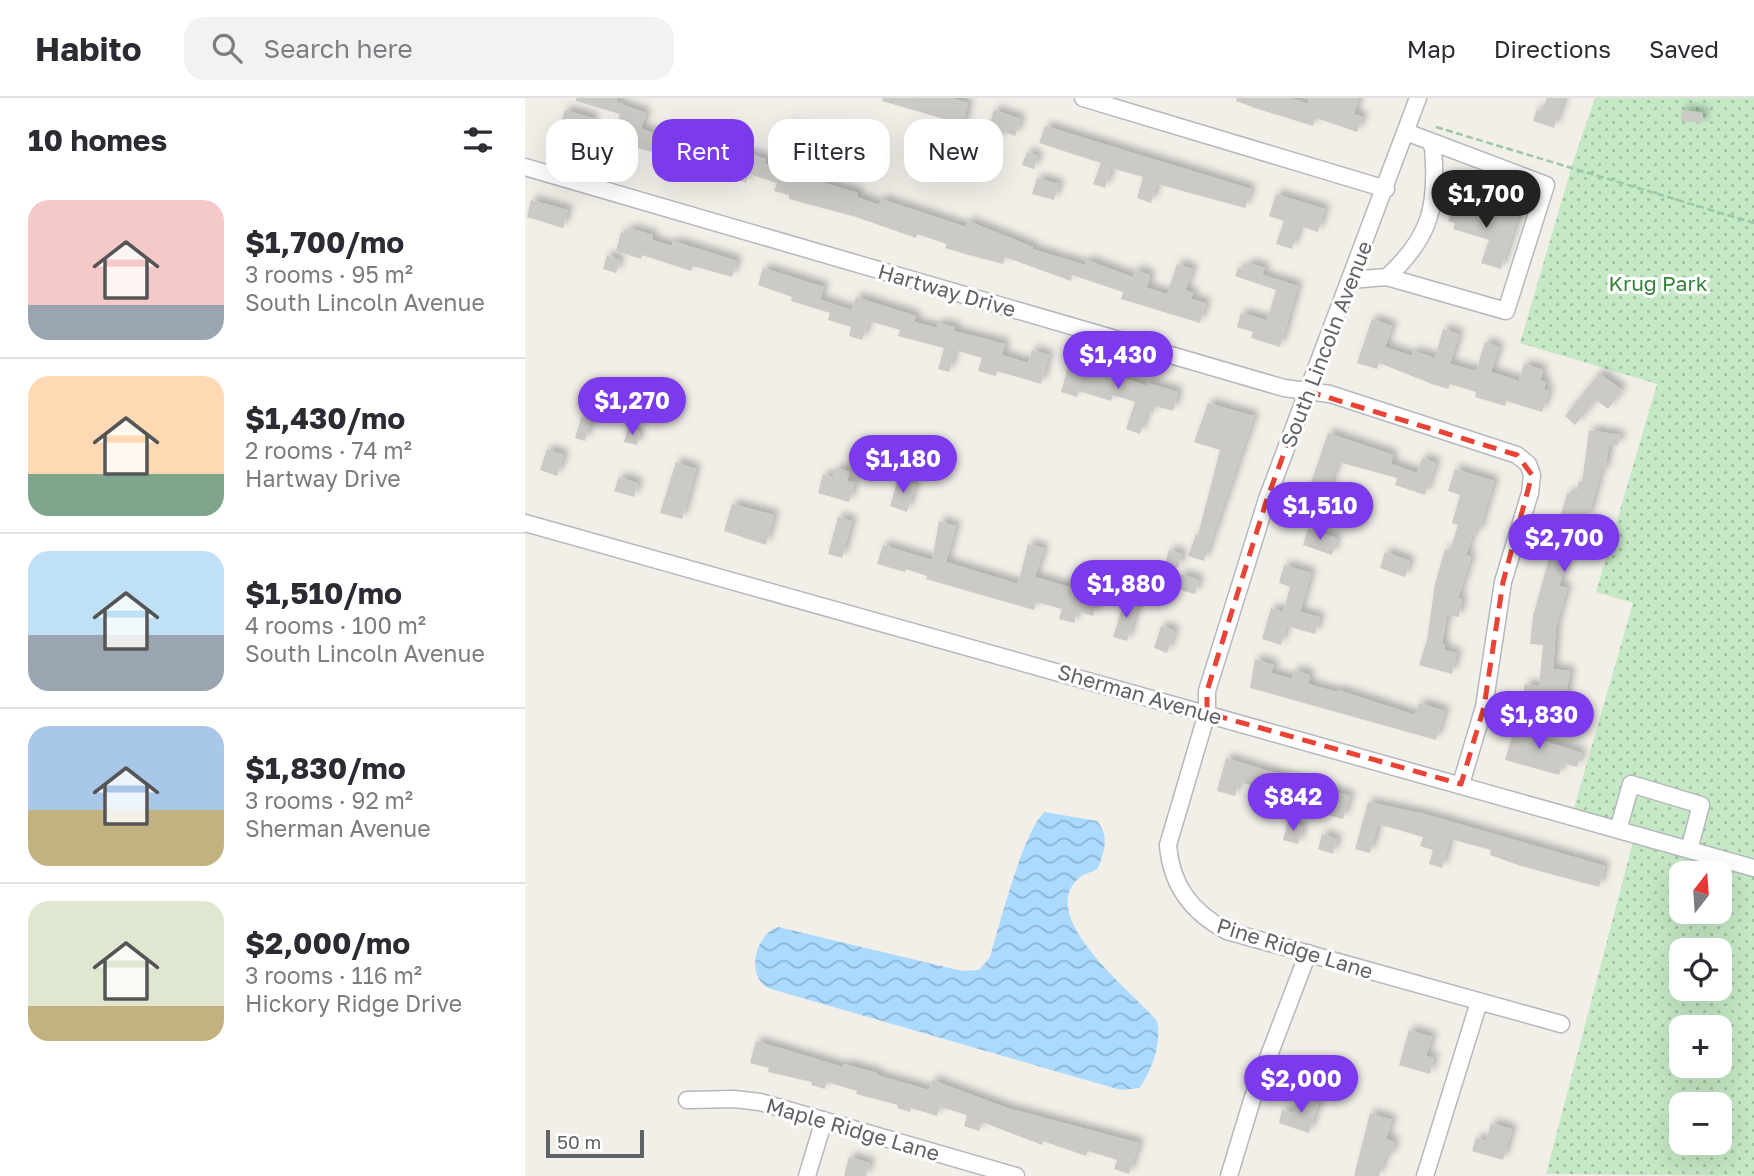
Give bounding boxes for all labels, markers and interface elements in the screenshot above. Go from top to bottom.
search box [184,17,674,80]
text: Habito [35,29,142,68]
icon: search [208,29,246,67]
text: Search here [264,33,413,64]
text: Map [1407,34,1456,63]
text: Directions [1494,34,1611,63]
text: Saved [1649,34,1719,63]
chip: Buy [546,119,638,182]
chip: Rent [652,119,754,182]
chip: Filters [768,119,890,182]
chip: New [904,119,1003,182]
icon: filters [459,121,497,159]
text: 10 homes [28,122,167,158]
pin: $1,700 [1429,170,1543,230]
text: $1,700 [1447,179,1525,207]
text: $1,700/mo [245,224,404,260]
icon: home [84,228,168,312]
street label: South Lincoln Avenue [1275,237,1377,451]
street label: Hartway Drive [875,258,1019,322]
text: 3 rooms · 95 m² [245,260,413,288]
park label: Krug Park [1608,270,1708,296]
text: South Lincoln Avenue [245,288,485,316]
pin: $1,430 [1061,331,1175,391]
text: $1,430 [1079,340,1157,368]
pin: $1,270 [575,378,689,437]
text: $1,270 [594,386,670,414]
text: $1,430/mo [245,400,405,436]
icon: home [84,404,168,488]
text: 2 rooms · 74 m² [245,436,412,464]
pin: $1,180 [846,436,960,495]
text: $1,180 [865,444,941,472]
text: Hartway Drive [245,464,401,492]
pin: $1,510 [1263,482,1377,542]
text: $1,510 [1282,491,1358,519]
pin: $2,700 [1507,514,1621,574]
text: $2,700 [1524,523,1604,551]
pin: $1,880 [1069,560,1183,620]
text: $1,880 [1086,569,1166,597]
text: $1,510/mo [245,575,402,611]
icon: home [84,579,168,663]
text: 4 rooms · 100 m² [245,611,426,639]
text: South Lincoln Avenue [245,639,485,667]
street label: Sherman Avenue [1055,658,1225,730]
pin: $1,830 [1482,692,1596,751]
text: $1,830 [1500,700,1578,728]
text: $1,830/mo [245,750,406,786]
icon: home [84,754,168,838]
pin: $842 [1252,774,1334,833]
text: $842 [1264,782,1322,810]
text: 3 rooms · 92 m² [245,786,413,814]
text: Sherman Avenue [245,814,431,842]
north arrow [1669,861,1733,924]
map controls [1669,861,1732,1155]
street label: Pine Ridge Lane [1214,912,1376,984]
text: $2,000/mo [245,925,410,961]
icon: home [84,929,168,1013]
button: locate [1669,938,1732,1001]
text: 3 rooms · 116 m² [245,961,422,989]
text: Hickory Ridge Drive [245,989,462,1017]
button: + [1669,1015,1732,1078]
pin: $2,000 [1244,1056,1358,1115]
text: $2,000 [1260,1064,1342,1092]
street label: Maple Ridge Lane [763,1092,943,1166]
button: − [1669,1092,1732,1155]
scale bar [546,1127,644,1159]
text: 50 m [557,1130,601,1153]

